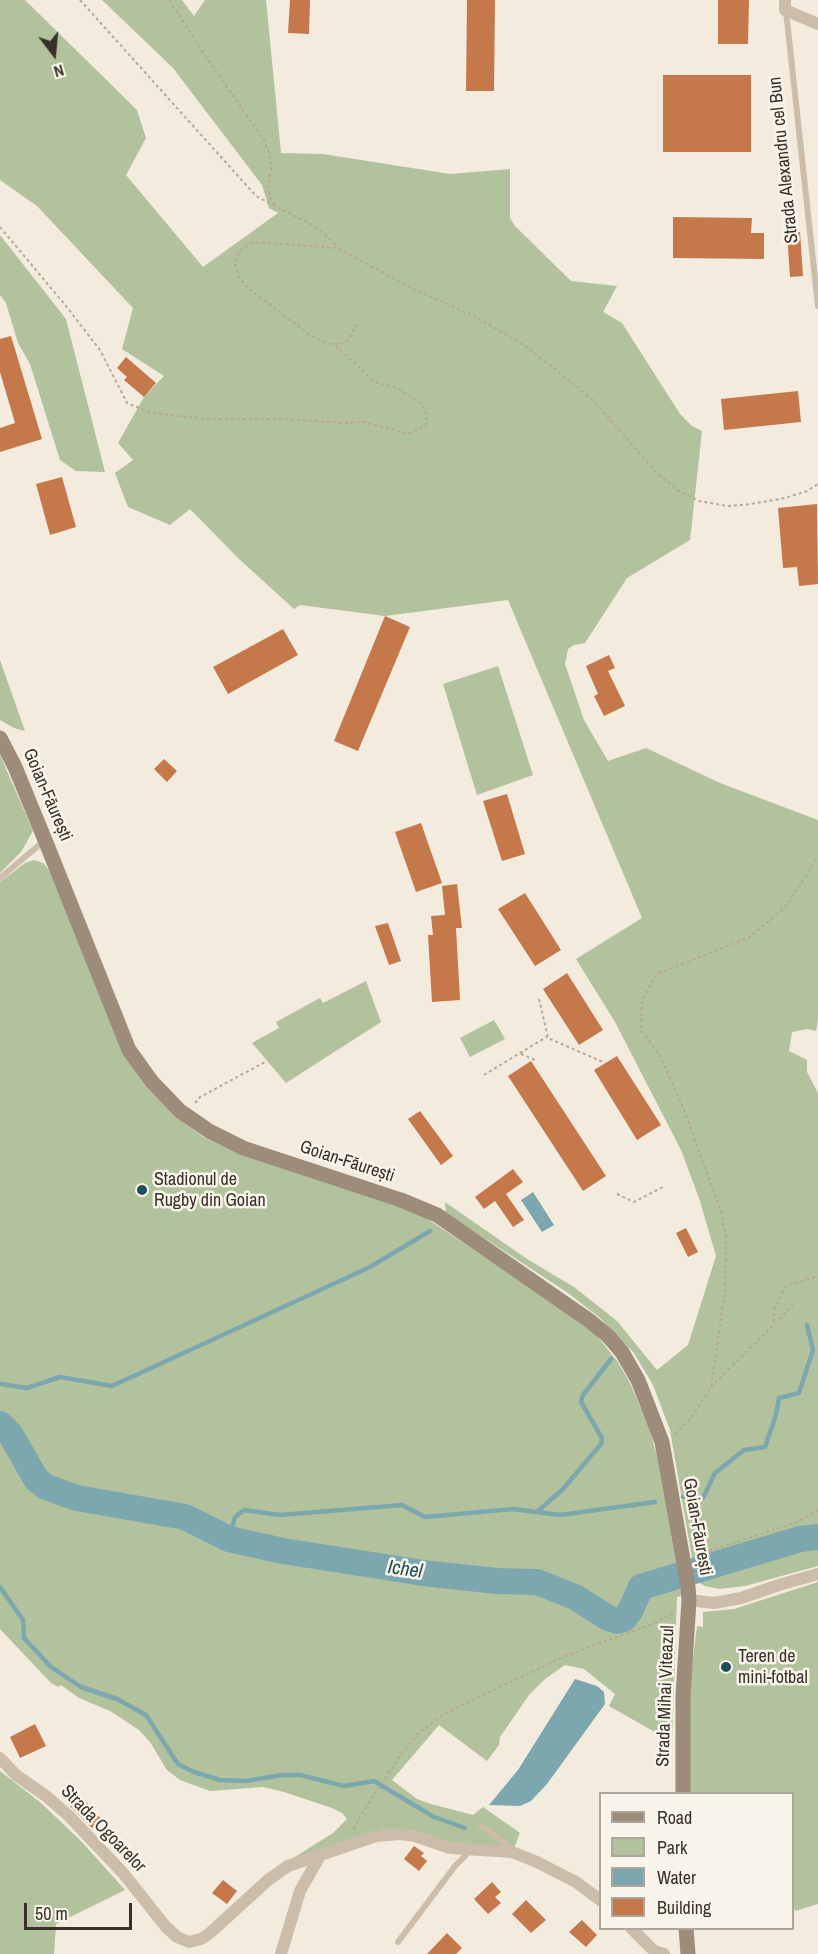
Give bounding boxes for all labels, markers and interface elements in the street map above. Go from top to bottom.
north arrow [24,24,84,84]
text: N [51,59,67,83]
street label: Strada Alexandru cel Bun [765,76,803,244]
street label: Goian-Făurești [18,745,76,845]
street label: Goian-Făurești [297,1137,397,1187]
place label: Stadionul de Rugby din Goian [154,1169,266,1212]
marker: Stadionul de Rugby din Goian [135,1183,149,1197]
street label: Goian-Făurești [678,1477,716,1577]
water label: Ichel [386,1556,424,1584]
street label: Strada Mihai Viteazul [653,1625,679,1767]
place label: Teren de mini-fotbal [738,1646,808,1688]
marker: Teren de mini-fotbal [719,1660,733,1674]
street label: Strada Ogoarelor [56,1781,150,1877]
legend [599,1792,794,1930]
text: Road [657,1805,692,1830]
text: Park [657,1835,687,1860]
text: Water [657,1865,696,1890]
scale bar [27,1891,135,1929]
text: Building [657,1895,711,1920]
text: 50 m [35,1901,68,1926]

